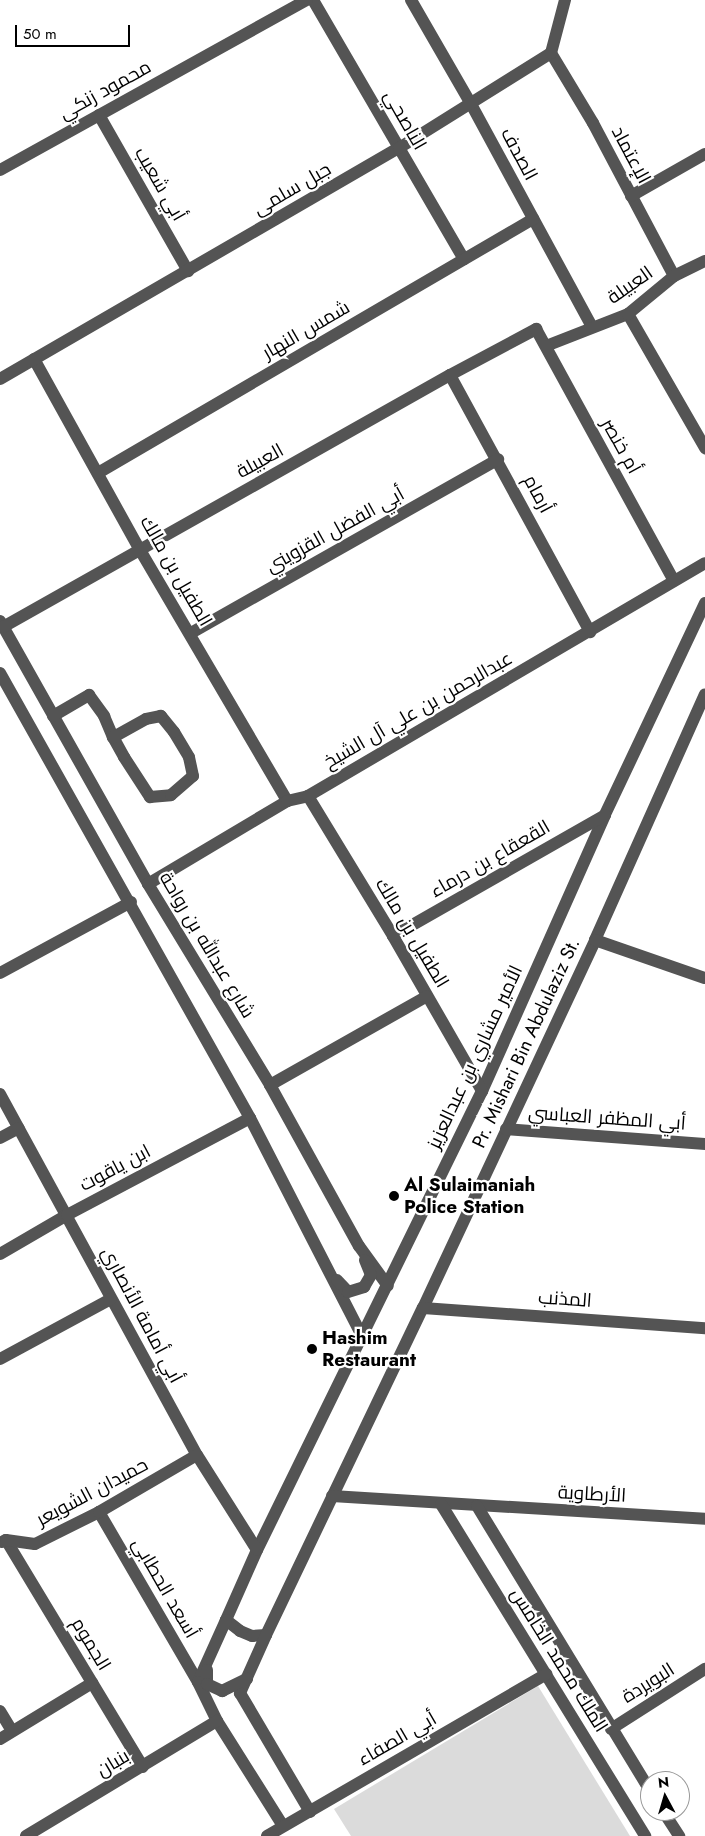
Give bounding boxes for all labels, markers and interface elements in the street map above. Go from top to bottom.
scale bar [18,15,132,47]
text: 50 m [23,23,57,45]
street label: محمود زنكي [55,55,155,125]
street label: الناصحي [379,86,431,154]
street label: الإعتماد [606,122,656,188]
street label: الصدف [496,124,542,184]
street label: أبي شعيب [130,143,190,225]
street label: جبل سلمى [249,158,335,220]
street label: العبيلة [603,261,657,309]
street label: شمس النهار [258,296,354,364]
street label: أم خنصر [596,414,646,478]
street label: العبيلة [232,439,288,483]
street label: أرمام [519,471,557,517]
street label: أبي الفضل القزويني [262,482,408,578]
street label: الطفيل بن مالك [135,512,217,630]
street label: عبدالرحمن بن علي آل الشيخ [320,647,516,773]
street label: القعقاع بن درماء [426,815,554,903]
street label: شارع عبدالله بن رواحة [154,868,260,1022]
street label: الطفيل بن مالك [370,874,454,992]
street label: Pr. Mishari Bin Abdulaziz St. [467,935,585,1151]
street label: الأمير مشاري بن عبدالعزيز [422,962,528,1152]
street label: أبي المظفر العباسي [527,1101,687,1135]
street label: ابن ياقوت [75,1140,155,1196]
place label: Al Sulaimaniah Police Station [404,1174,535,1218]
marker: Al Sulaimaniah Police Station [388,1190,400,1202]
street label: أبي أمامة الأنصاري [97,1243,187,1387]
street label: المذنب [537,1286,593,1312]
place label: Hashim Restaurant [322,1327,416,1371]
marker: Hashim Restaurant [306,1343,318,1355]
street label: حميدان الشويعر [32,1453,152,1531]
street label: الأرطاوية [557,1481,627,1507]
street label: أسعد الحطابي [127,1534,203,1642]
street label: الملك محمد الخامس [505,1584,613,1736]
street label: الجموم [66,1613,116,1675]
street label: البويردة [617,1658,679,1708]
street label: أبي الصفاء [353,1707,441,1771]
street label: بنبان [92,1744,134,1782]
north arrow [640,1771,690,1821]
text: N [657,1772,670,1793]

